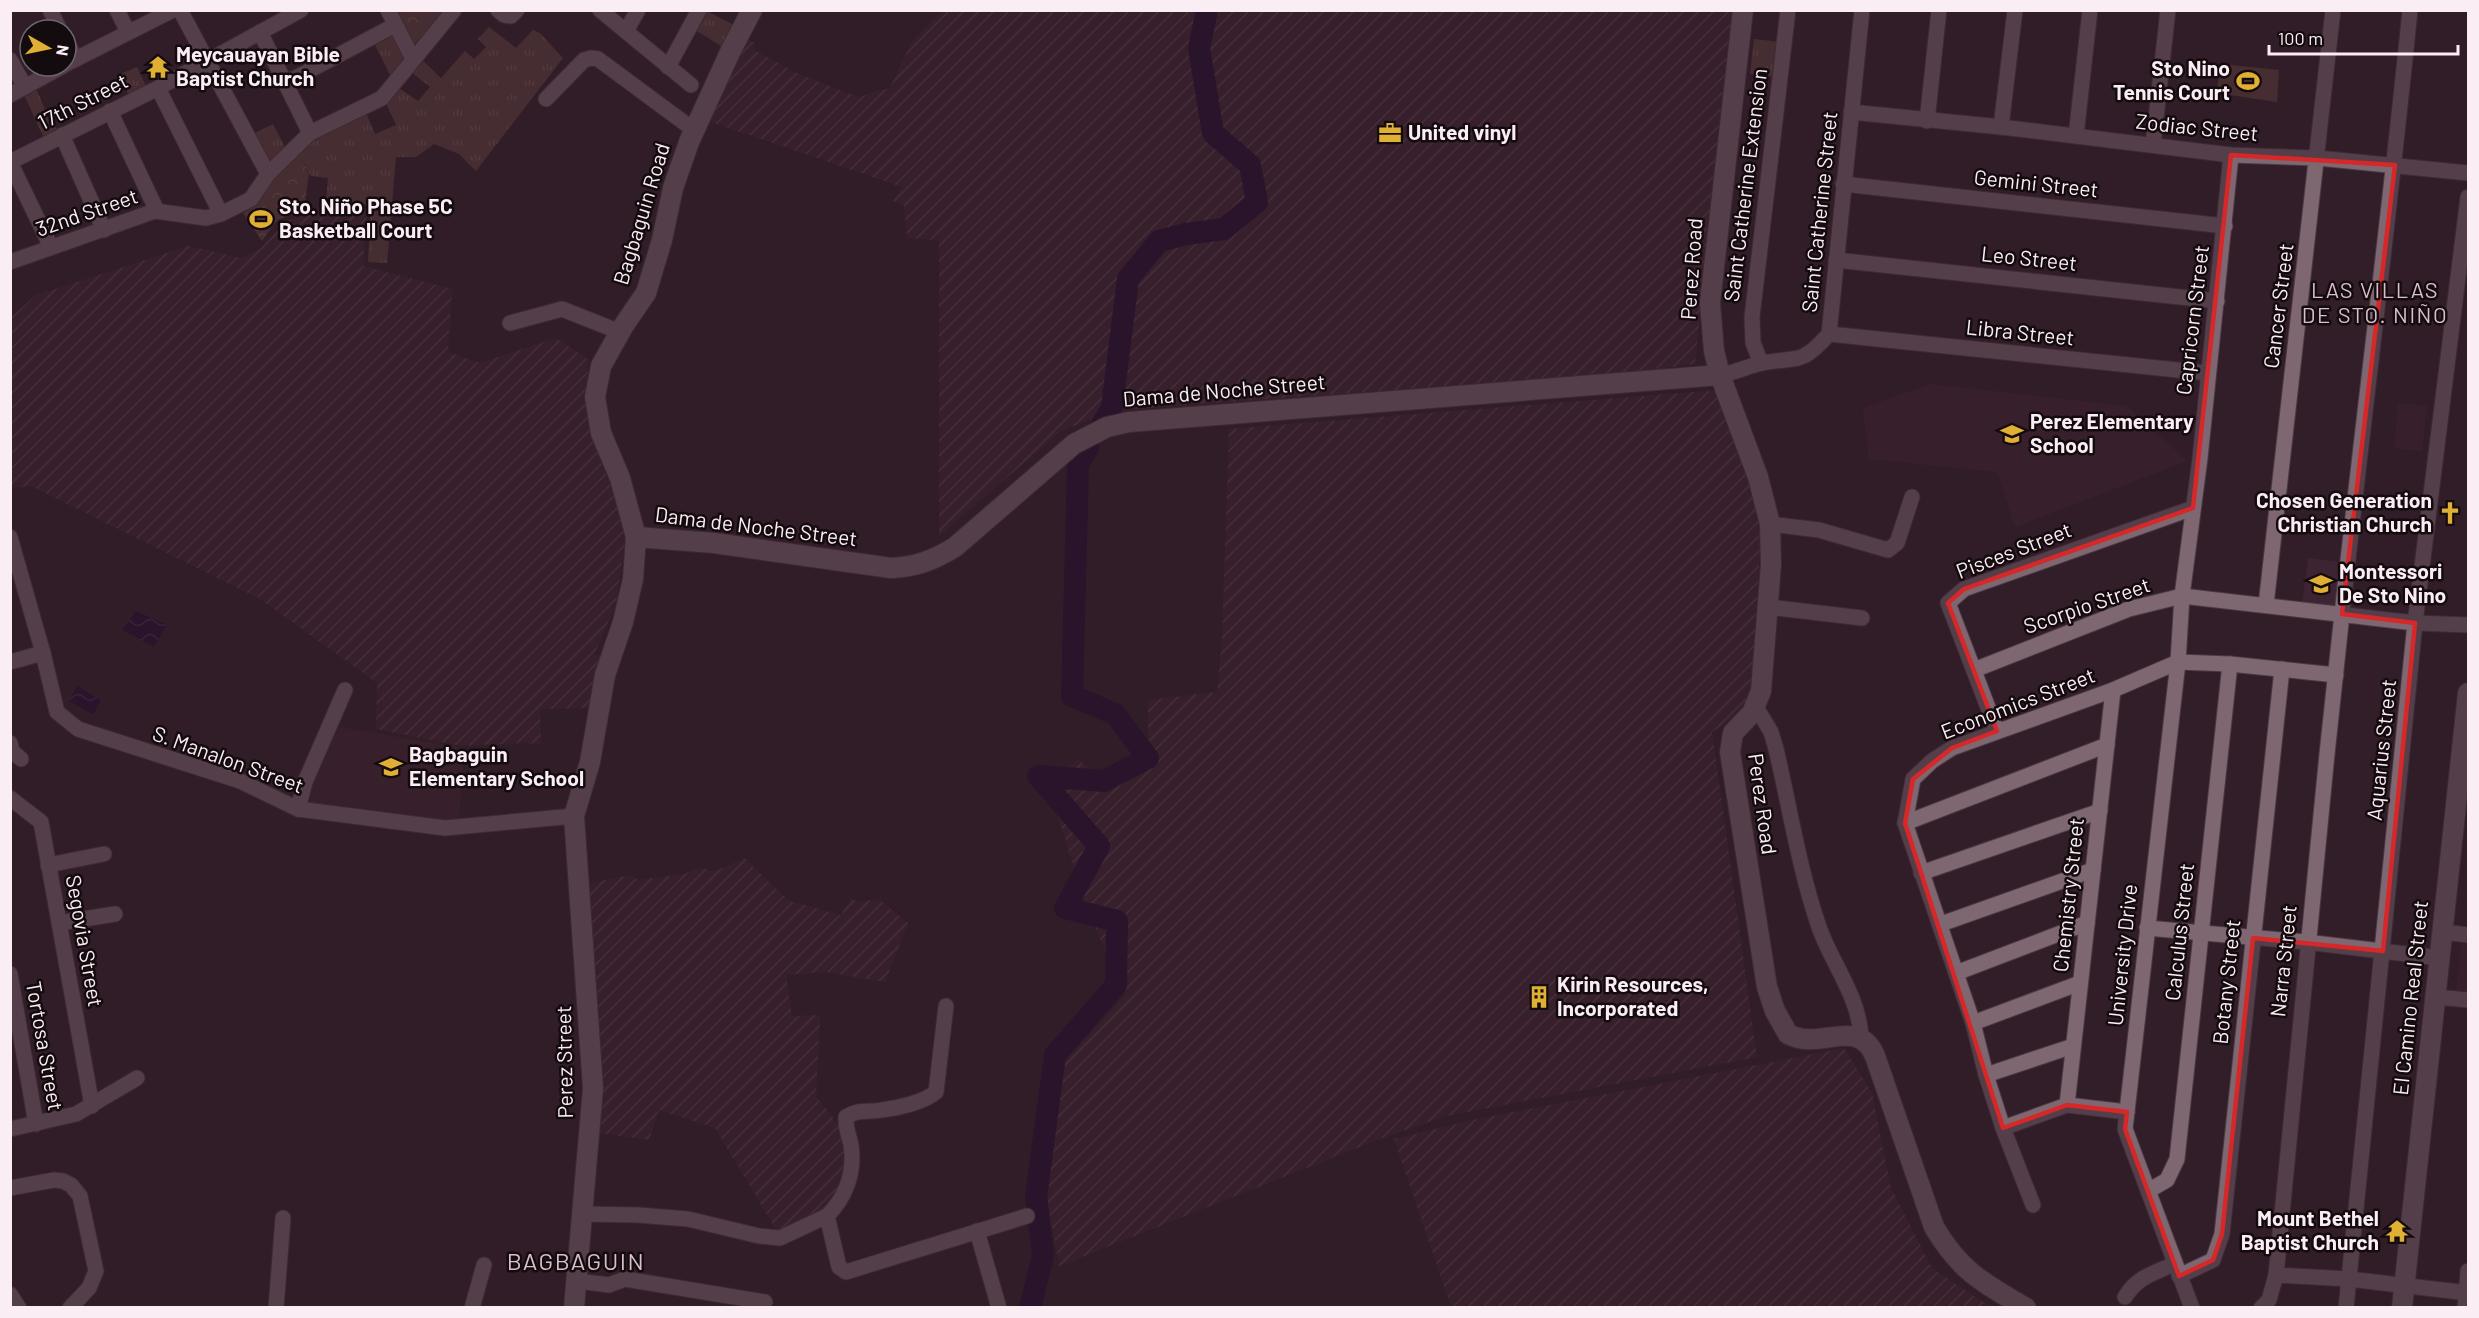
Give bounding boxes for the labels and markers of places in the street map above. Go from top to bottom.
place label: Meycauayan Bible Baptist Church [176,41,340,90]
temple icon: Meycauayan Bible Baptist Church [145,54,171,80]
place label: Sto Nino Tennis Court [2113,55,2230,104]
sports icon: Sto Nino Tennis Court [2235,68,2261,94]
place label: United vinyl [1408,119,1516,144]
office icon: United vinyl [1377,120,1403,146]
place label: Sto. Niño Phase 5C Basketball Court [279,193,453,242]
sports icon: Sto. Niño Phase 5C Basketball Court [248,206,274,232]
place label: Perez Elementary School [2030,408,2194,457]
school or university icon: Perez Elementary School [1999,421,2025,447]
place label: Chosen Generation Christian Church [2256,487,2432,536]
church icon: Chosen Generation Christian Church [2437,500,2463,526]
place label: Montessori De Sto Nino [2339,558,2446,607]
school or university icon: Montessori De Sto Nino [2308,571,2334,597]
place label: Bagbaguin Elementary School [409,741,584,790]
school or university icon: Bagbaguin Elementary School [378,754,404,780]
place label: Kirin Resources, Incorporated [1557,971,1709,1020]
building icon: Kirin Resources, Incorporated [1526,984,1552,1010]
place label: Mount Bethel Baptist Church [2241,1205,2379,1254]
temple icon: Mount Bethel Baptist Church [2384,1218,2410,1244]

